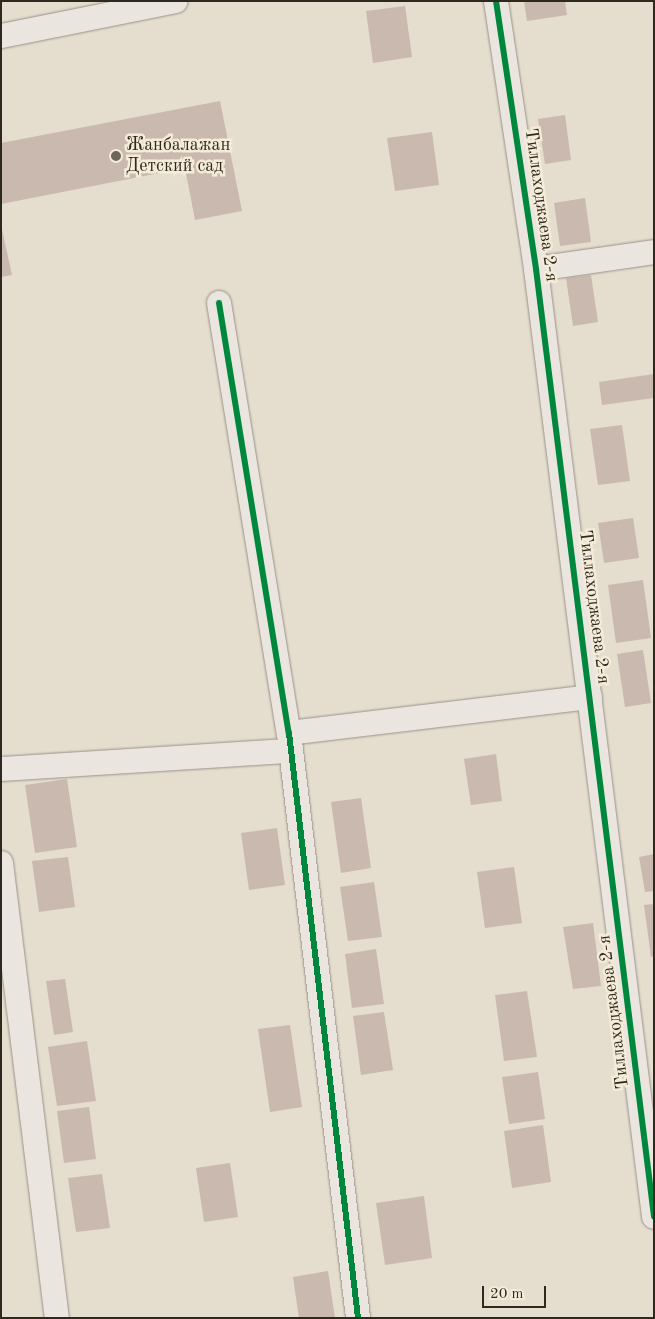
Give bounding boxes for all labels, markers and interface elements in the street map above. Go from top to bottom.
street label: Тиллаходжаева 2-я [520,127,562,283]
place label: Жанбалажан Детский сад [126,135,230,178]
marker: Жанбалажан Детский сад [110,150,122,162]
street label: Тиллаходжаева 2-я [574,529,614,685]
street label: Тиллаходжаева 2-я [594,934,634,1090]
scale bar [485,1276,549,1308]
text: 20 m [490,1287,524,1302]

